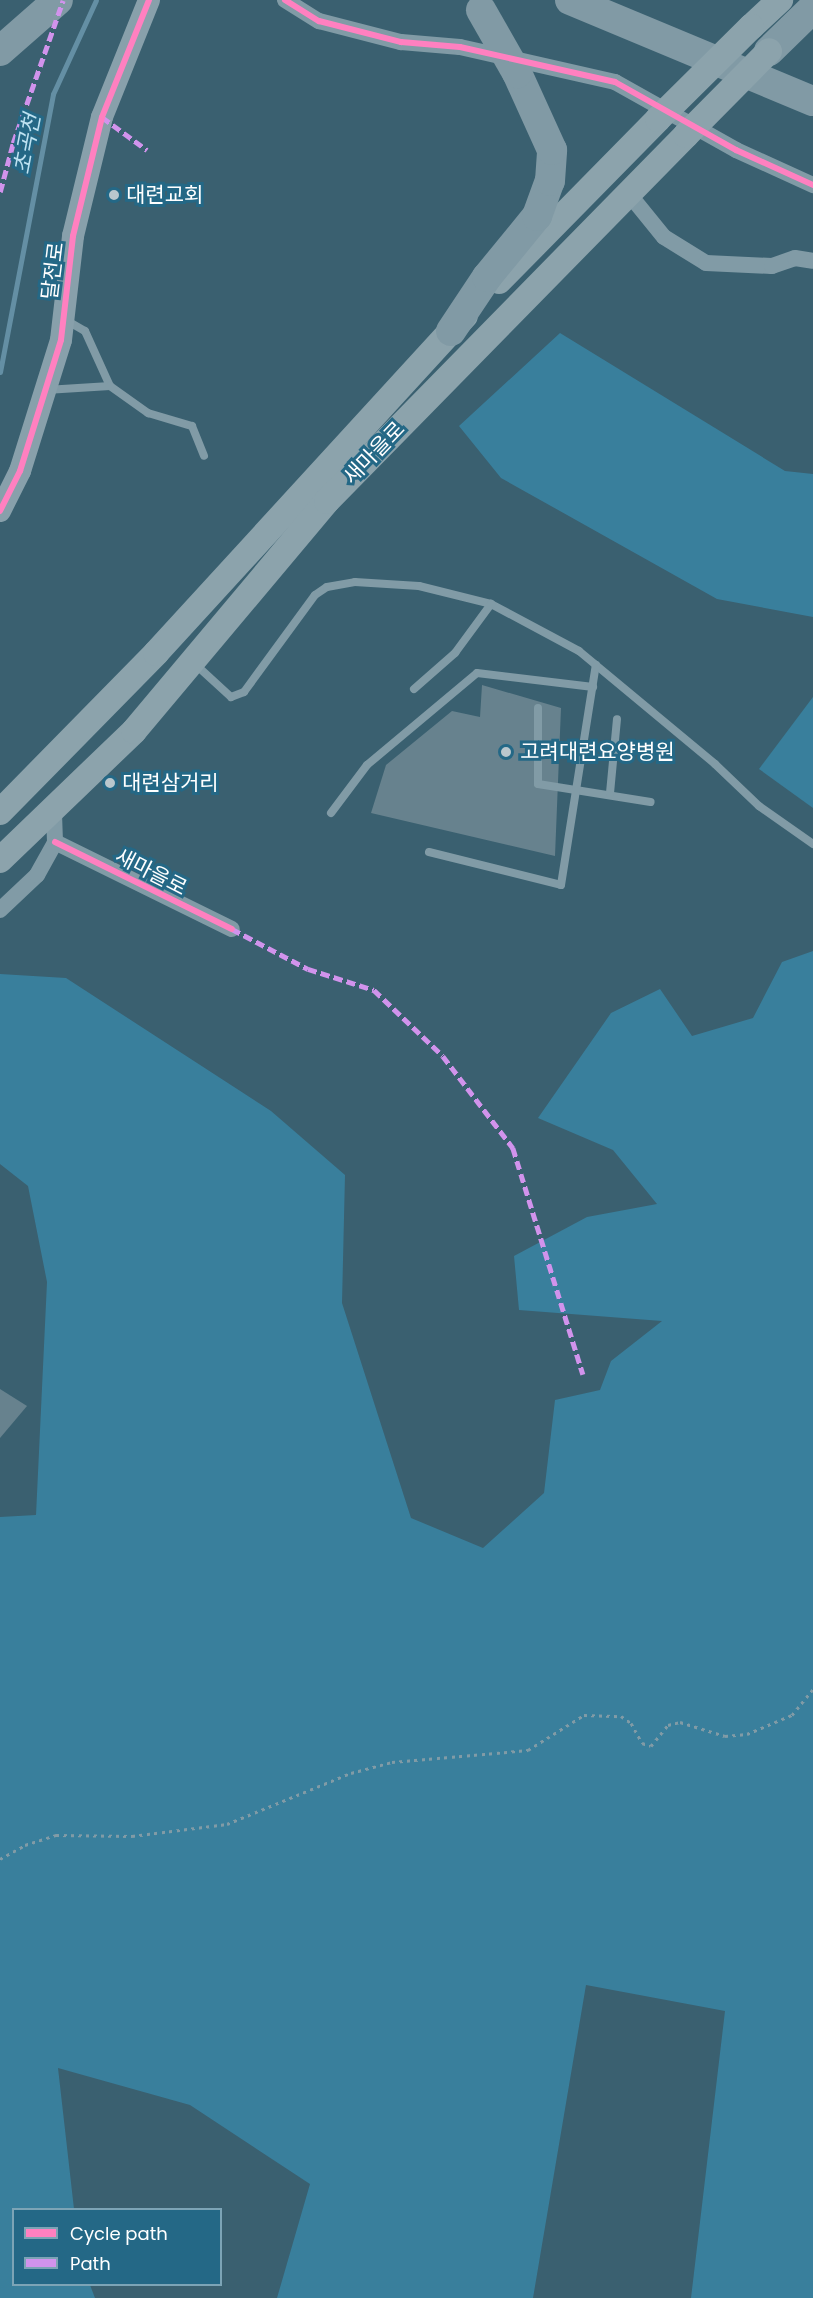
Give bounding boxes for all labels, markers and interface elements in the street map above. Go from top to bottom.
water label: 초곡천 [8,112,46,176]
place label: 대련교회 [126,182,203,208]
marker: 대련교회 [107,188,121,202]
street label: 달전로 [37,241,69,301]
street label: 새마을로 [338,416,410,490]
place label: 고려대련요양병원 [520,739,675,765]
marker: 고려대련요양병원 [497,743,515,761]
place label: 대련삼거리 [122,770,219,796]
marker: 대련삼거리 [103,776,117,790]
street label: 새마을로 [111,843,191,901]
legend [12,2208,222,2286]
text: Cycle path [70,2221,168,2246]
text: Path [70,2251,111,2276]

